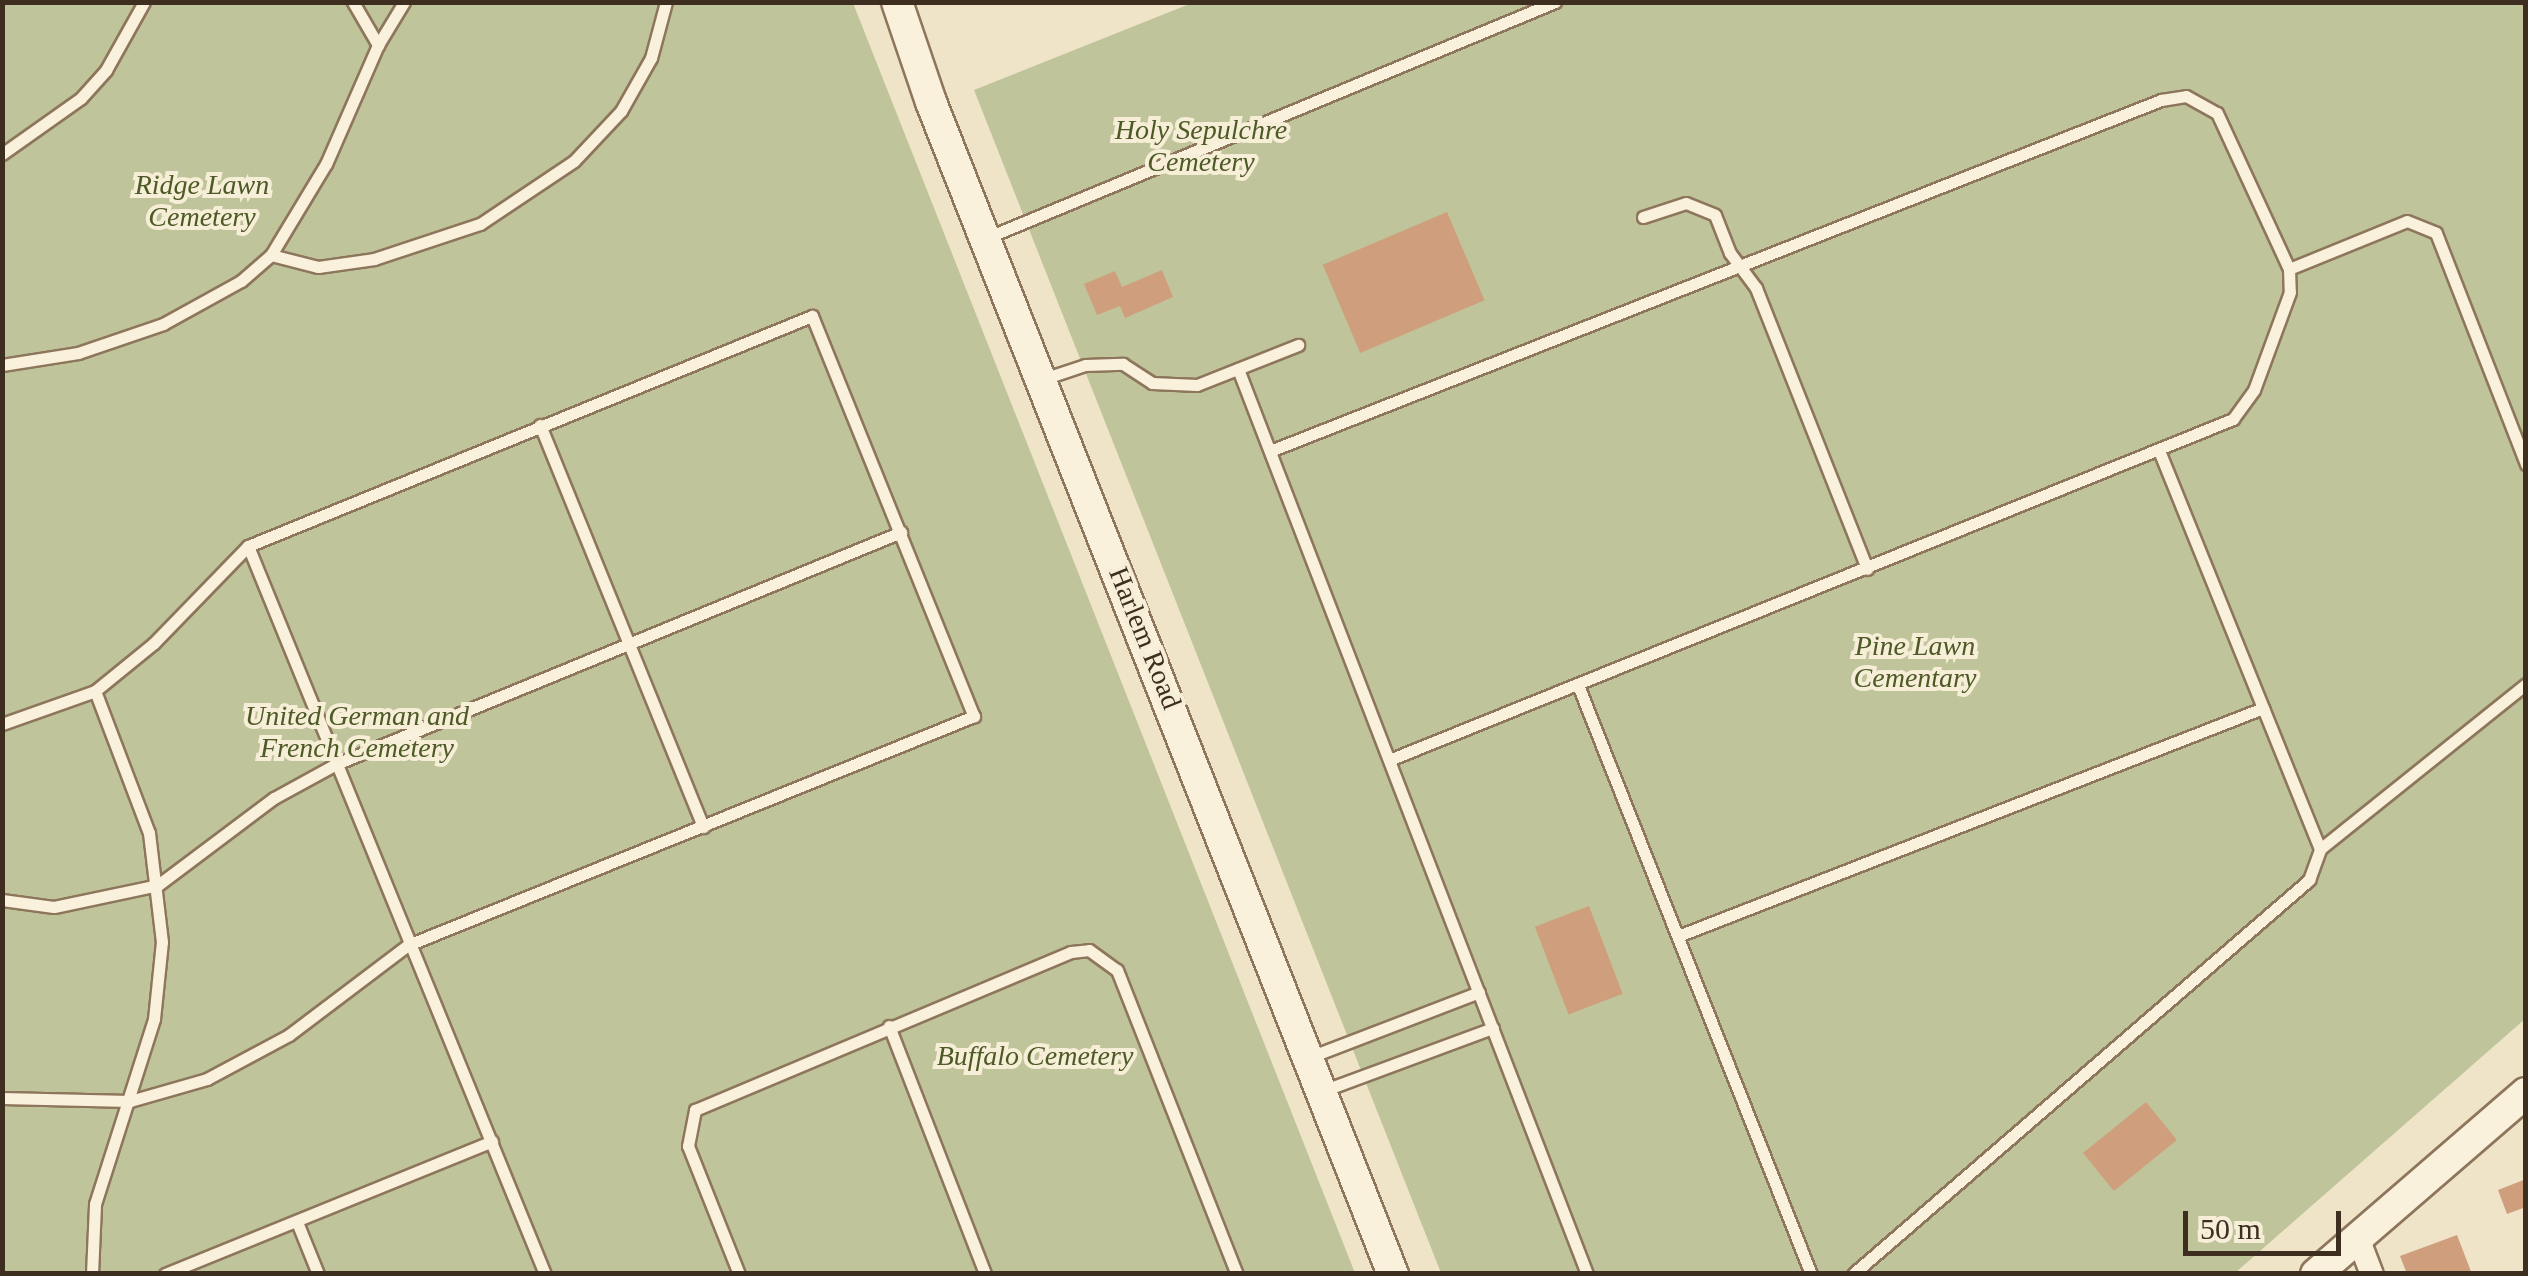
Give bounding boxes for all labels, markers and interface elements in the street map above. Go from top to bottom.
park label: Holy Sepulchre Cemetery [1115,113,1287,179]
park label: Ridge Lawn Cemetery [135,168,269,234]
street label: Harlem Road [1101,562,1189,714]
park label: Pine Lawn Cementary [1854,629,1976,695]
park label: United German and French Cemetery [245,699,469,765]
park label: Buffalo Cemetery [937,1039,1133,1073]
scale bar [2188,1191,2346,1253]
text: 50 m [2200,1212,2261,1245]

